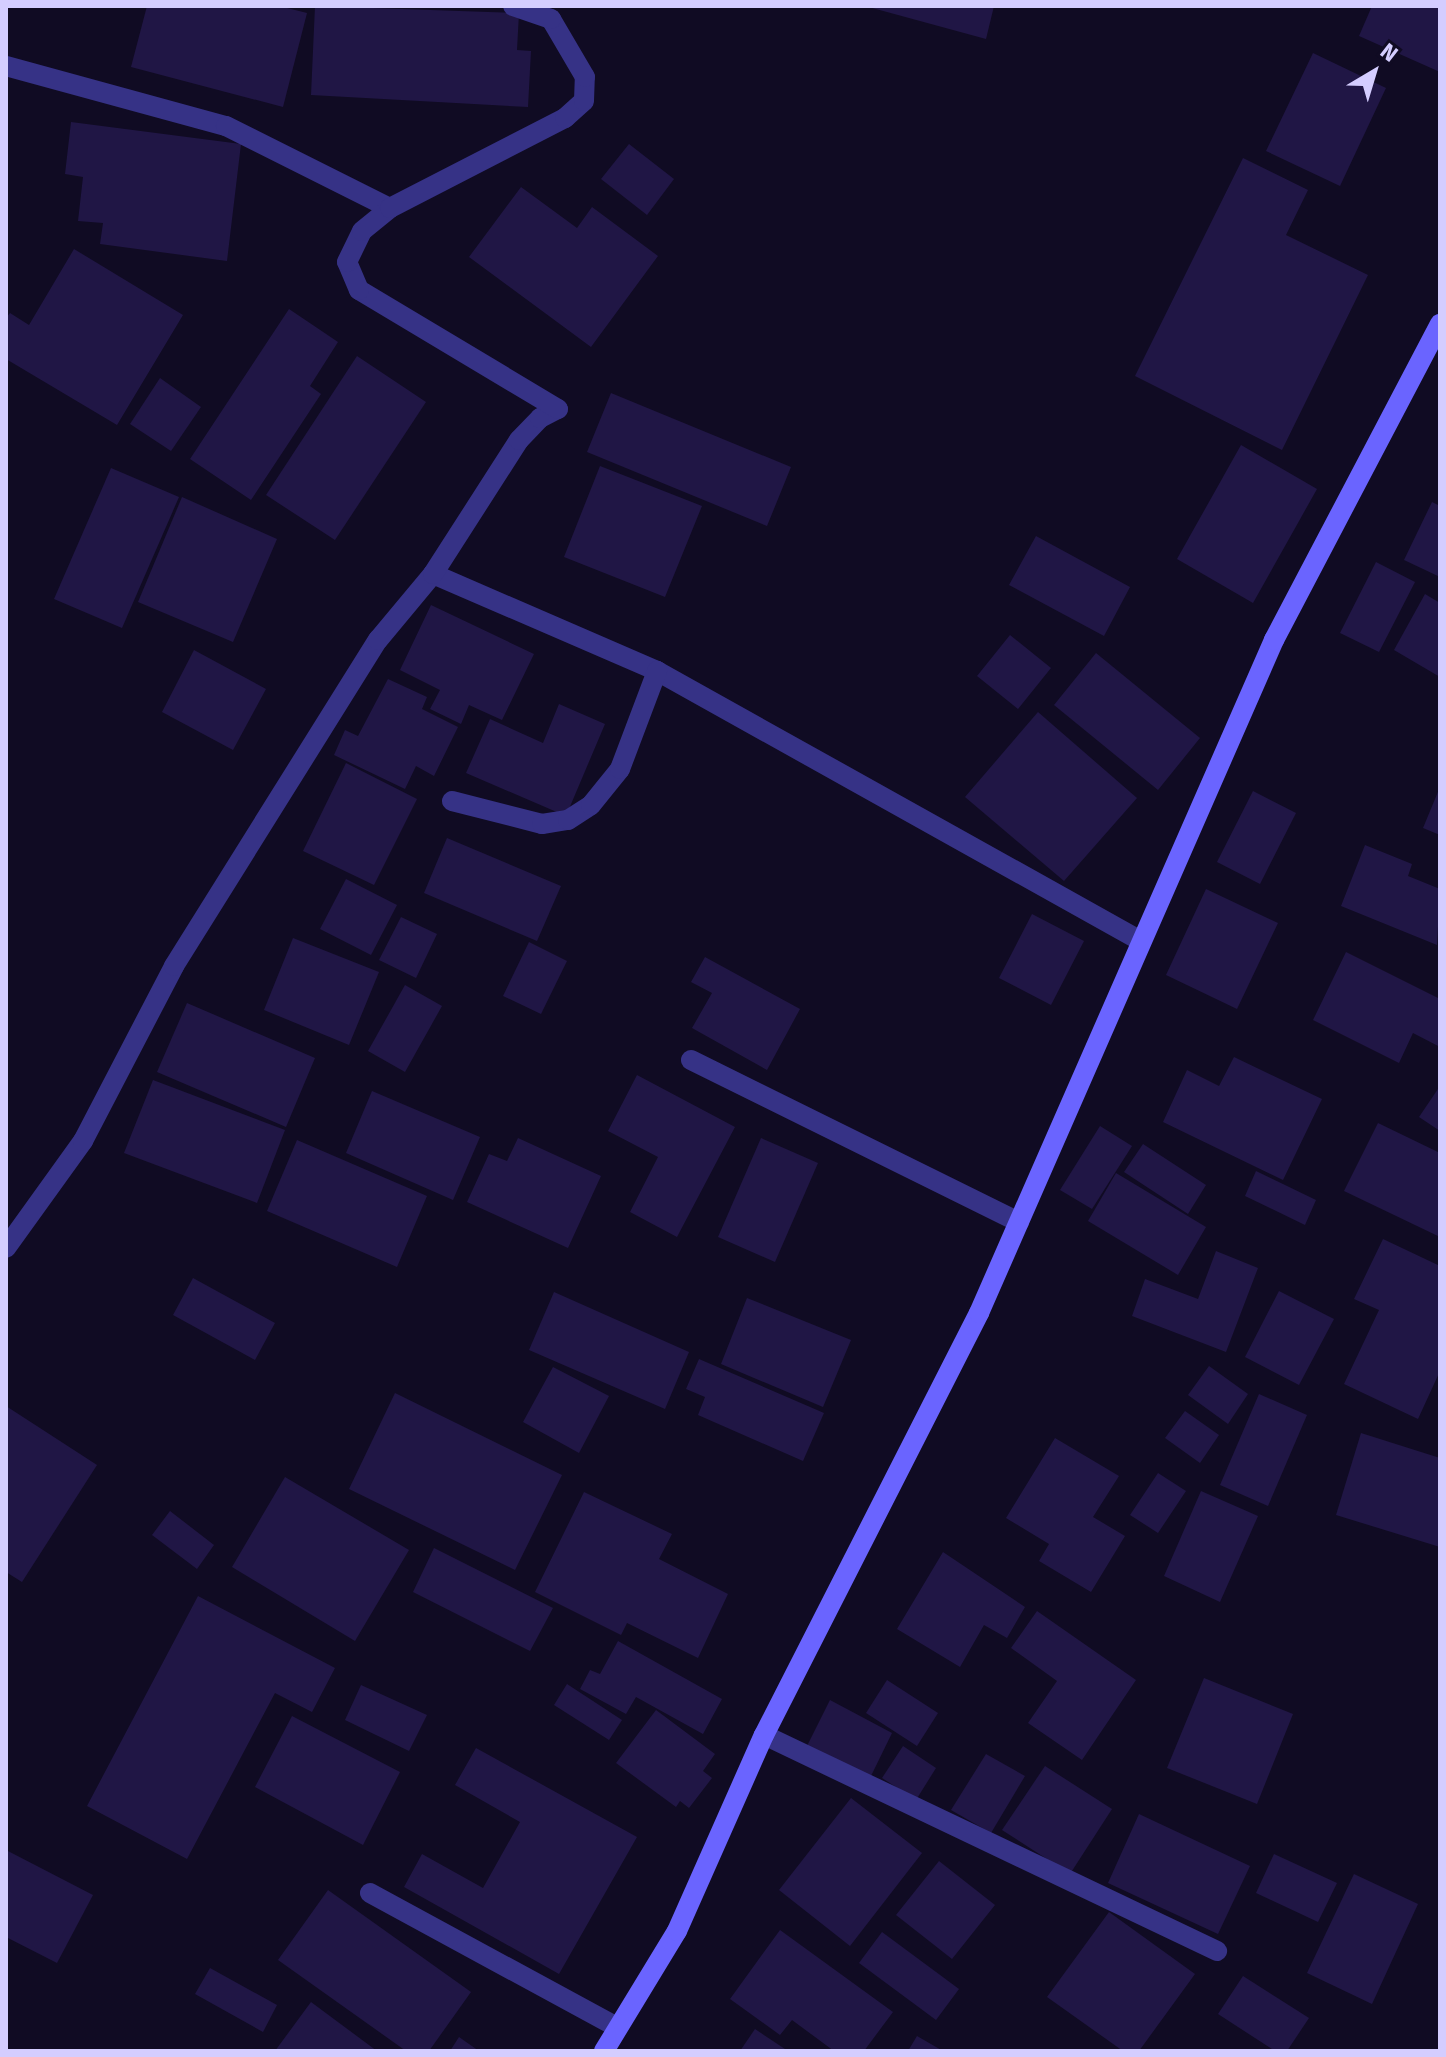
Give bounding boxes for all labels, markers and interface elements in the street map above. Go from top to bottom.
north arrow [1334,32,1414,112]
text: N [1375,38,1403,68]

